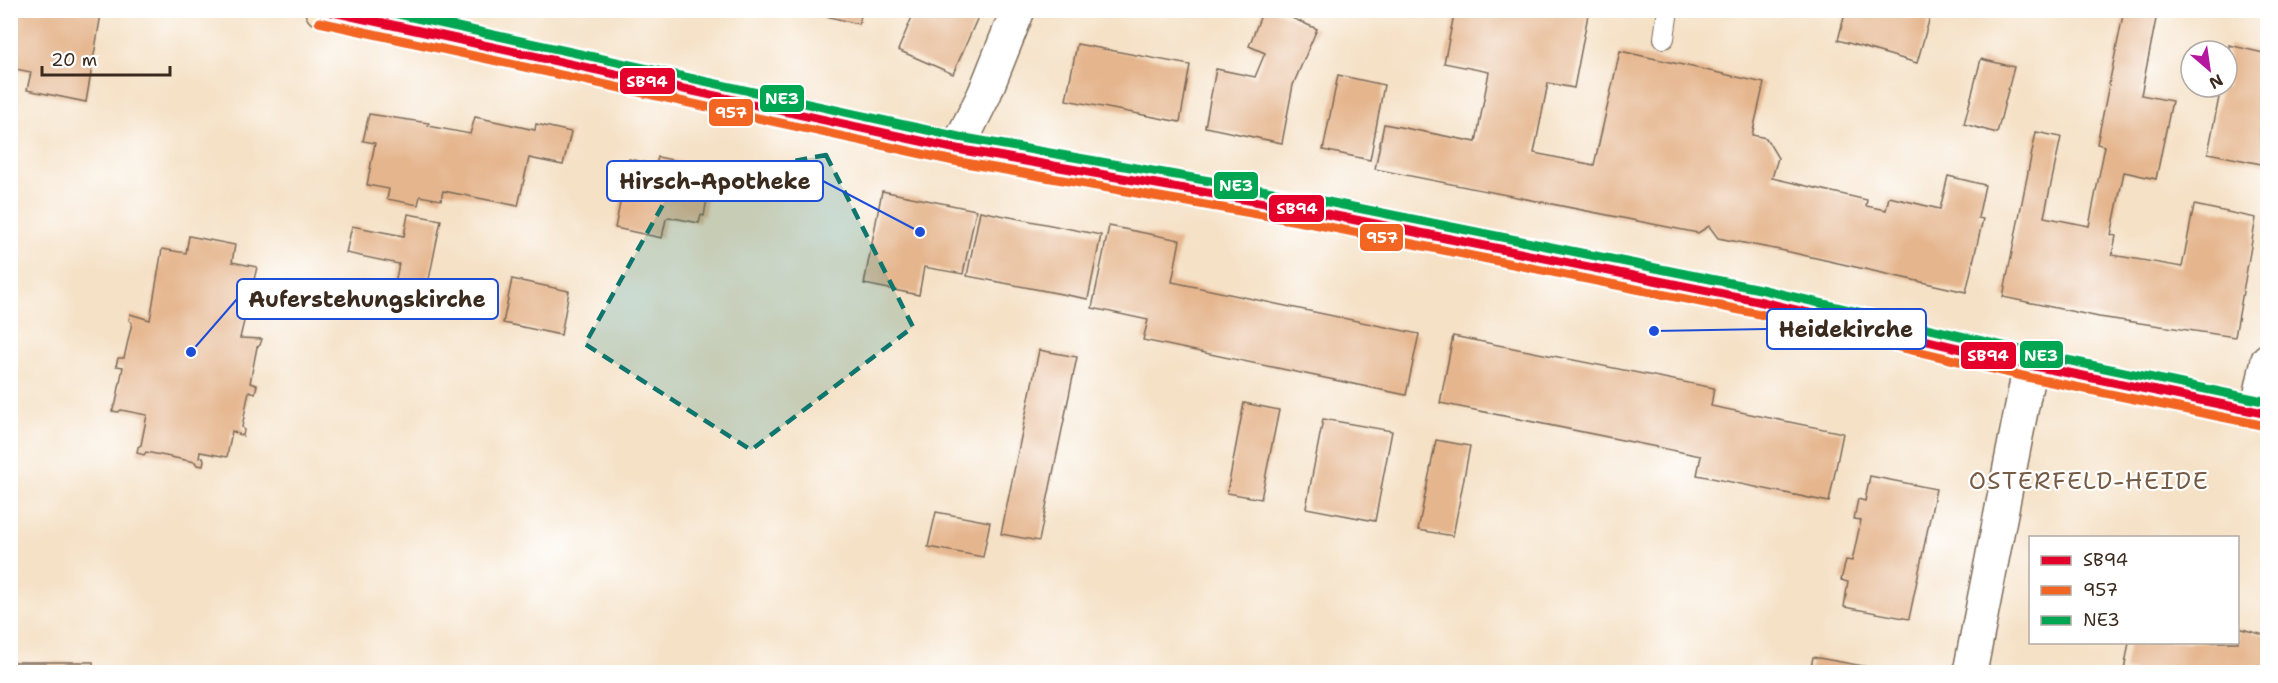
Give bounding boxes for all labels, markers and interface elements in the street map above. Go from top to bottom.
scale bar [42,39,170,77]
north arrow [2179,39,2239,99]
text: 20 m [51,48,97,72]
line badge: SB94 [619,67,676,95]
text: N [2205,69,2227,94]
text: SB94 [626,71,668,92]
line badge: NE3 [759,84,805,113]
text: NE3 [765,88,799,109]
line badge: 957 [708,98,754,127]
text: 957 [715,102,747,123]
callout: Hirsch-Apotheke [607,161,823,201]
text: Hirsch-Apotheke [619,167,811,196]
line badge: NE3 [1213,171,1259,200]
text: NE3 [1219,175,1253,196]
line badge: SB94 [1268,194,1325,223]
text: SB94 [1276,198,1318,219]
line badge: 957 [1359,223,1404,252]
text: 957 [1366,227,1398,248]
callout: Auferstehungskirche [237,279,498,319]
text: Auferstehungskirche [248,285,486,314]
callout: Heidekirche [1767,309,1926,349]
text: Heidekirche [1779,315,1913,344]
line badge: NE3 [2019,340,2064,369]
line badge: SB94 [1960,341,2017,370]
text: SB94 [1967,345,2009,366]
text: NE3 [2024,345,2058,366]
district label: OSTERFELD-HEIDE [1969,465,2209,497]
legend [2029,536,2239,644]
text: SB94 [2083,548,2128,572]
text: 957 [2083,578,2118,602]
text: NE3 [2083,608,2120,632]

